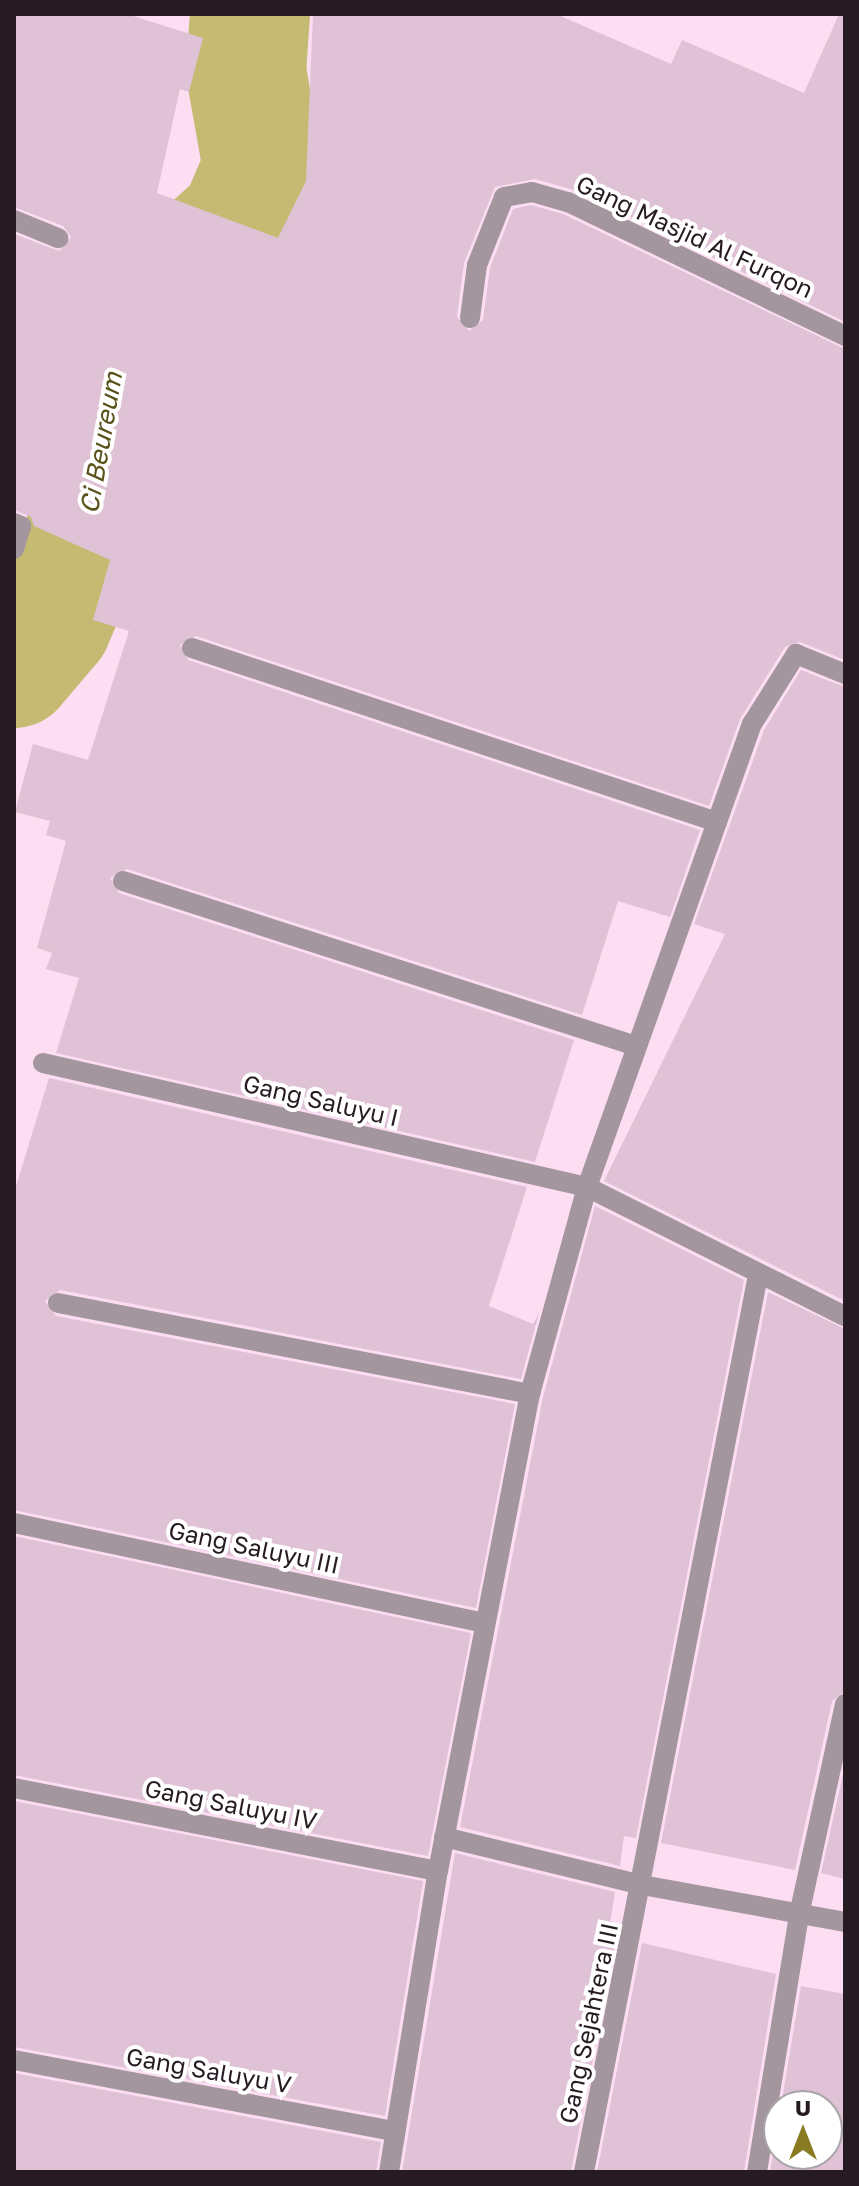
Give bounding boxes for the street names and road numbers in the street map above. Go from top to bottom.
street label: Gang Masjid Al Furqon [572,169,818,303]
street label: Gang Saluyu I [240,1068,402,1132]
street label: Gang Saluyu III [166,1515,342,1579]
street label: Gang Saluyu IV [143,1773,319,1835]
street label: Gang Sejahtera III [553,1920,623,2126]
street label: Gang Saluyu V [124,2041,294,2099]

